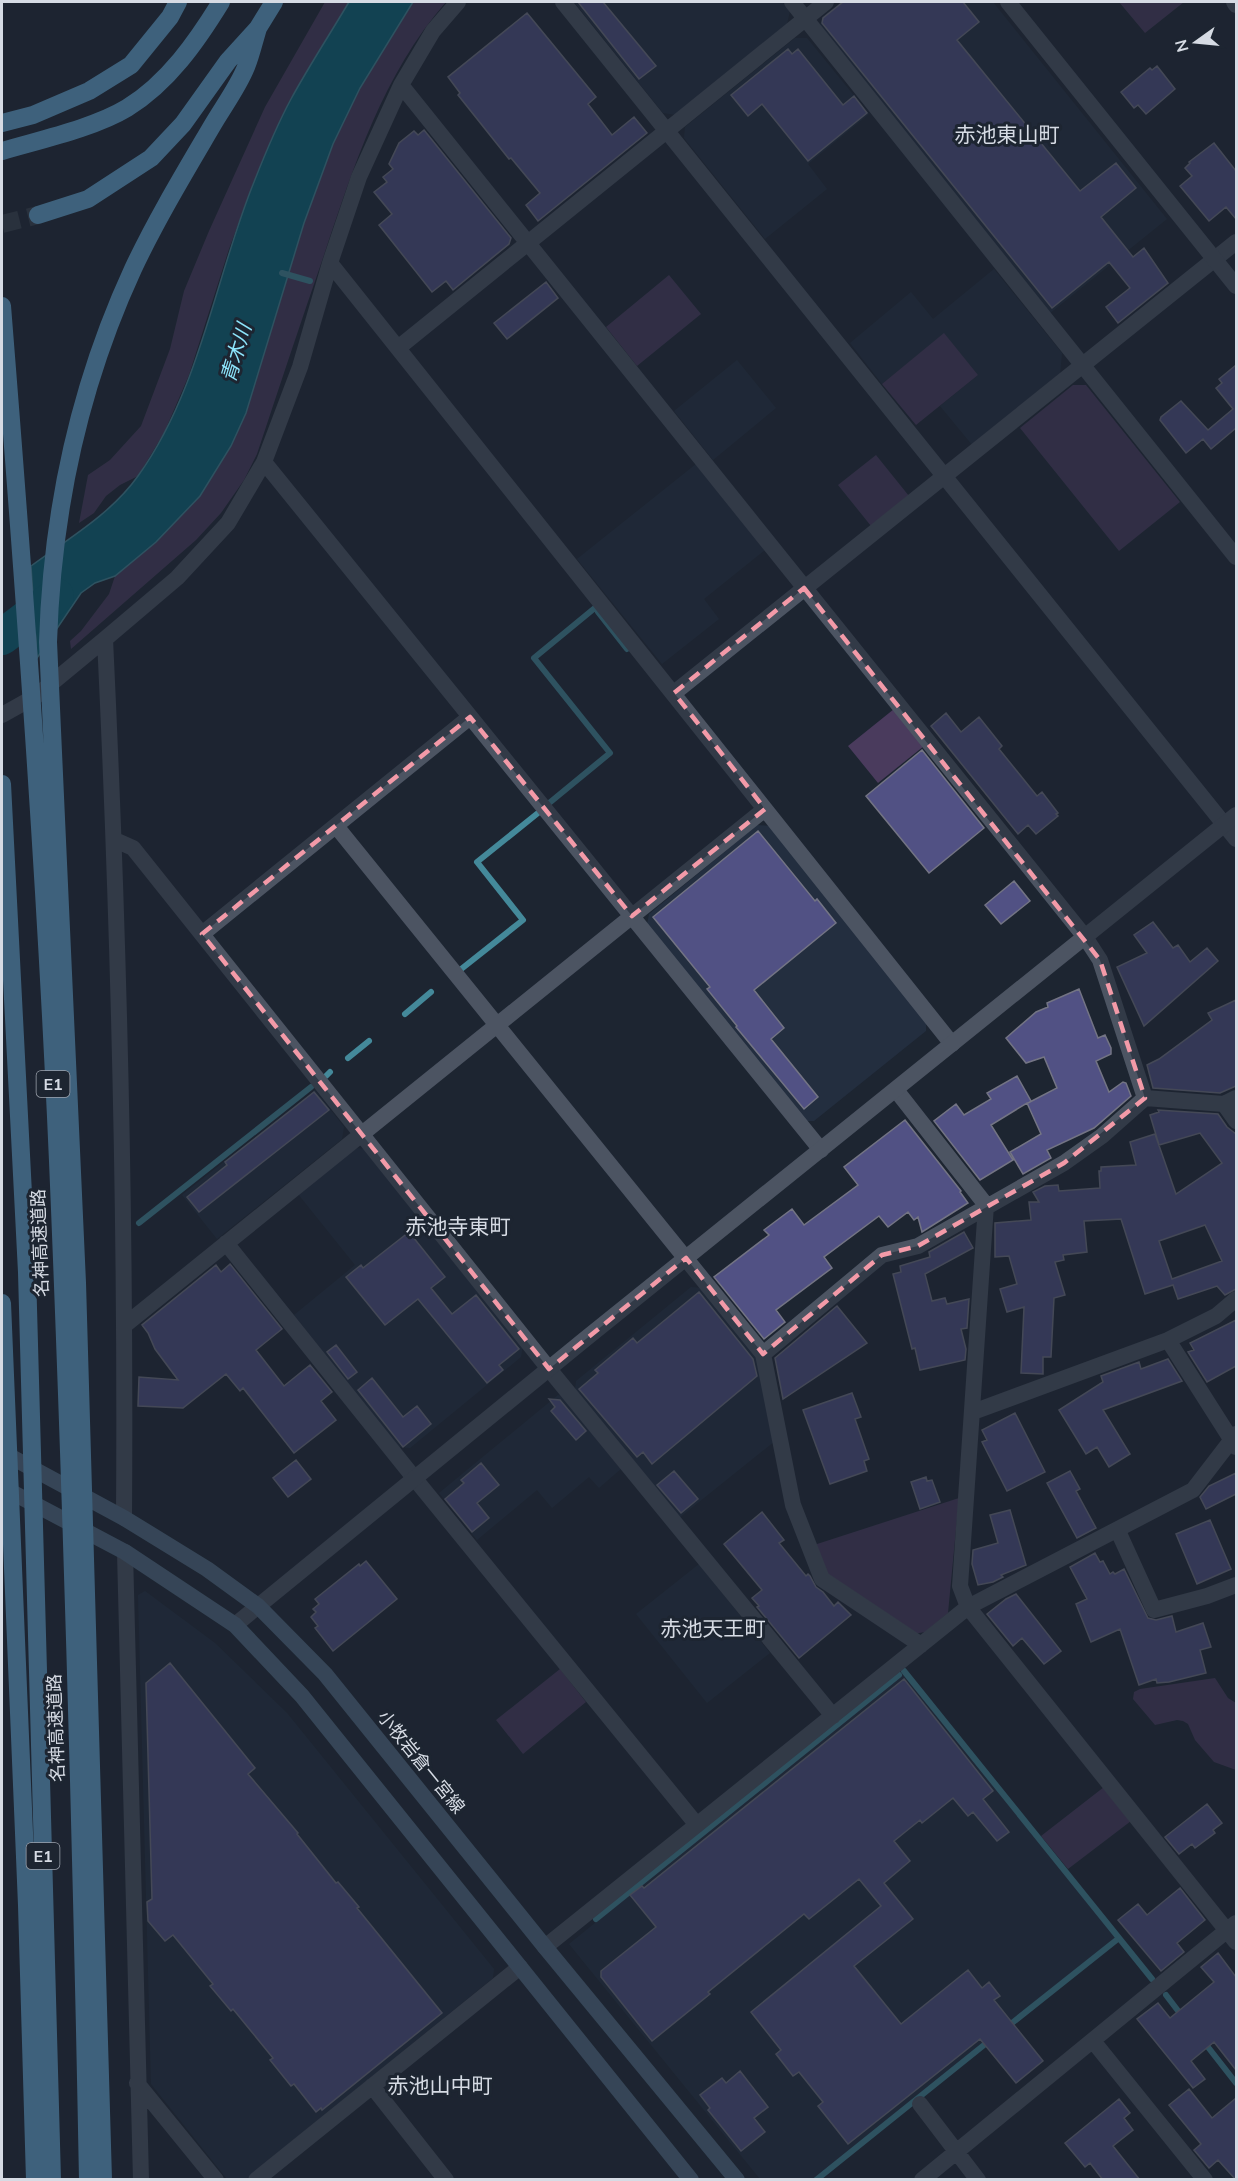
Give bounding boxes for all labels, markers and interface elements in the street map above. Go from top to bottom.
north arrow [1166,12,1226,72]
text: N [1170,37,1193,54]
district label: 赤池東山町 [955,121,1060,147]
water label: 青木川 [215,319,257,385]
road number: E1 [36,1071,70,1097]
street label: 名神高速道路 [26,1189,53,1297]
district label: 赤池寺東町 [406,1213,511,1239]
district label: 赤池天王町 [661,1615,766,1641]
street label: 名神高速道路 [42,1674,69,1782]
street label: 小牧岩倉一宮線 [373,1705,470,1818]
road number: E1 [26,1843,60,1869]
district label: 赤池山中町 [388,2072,493,2098]

